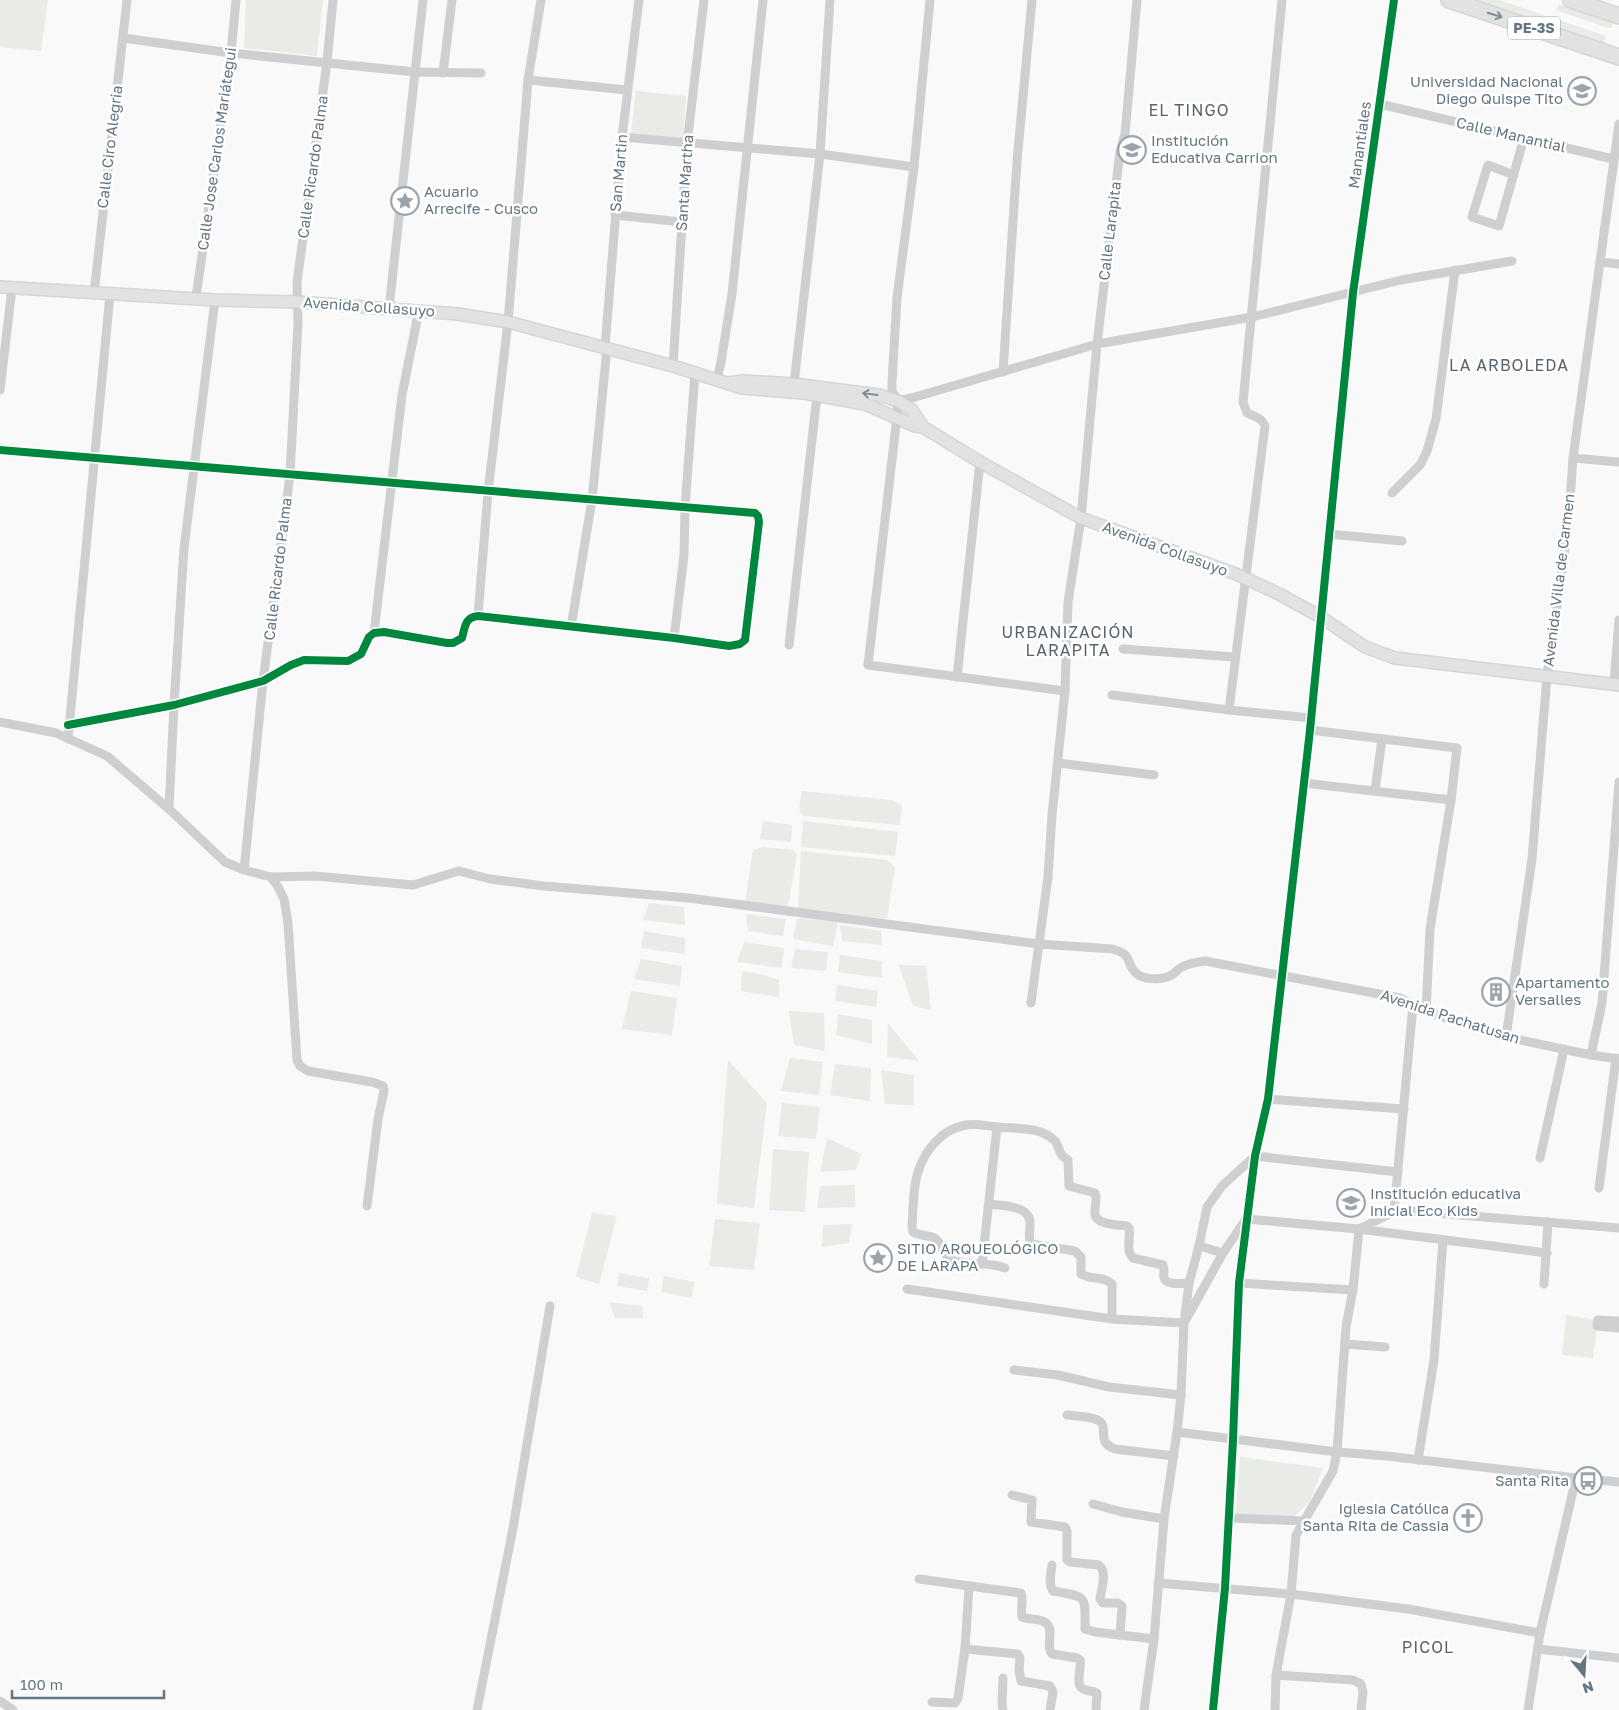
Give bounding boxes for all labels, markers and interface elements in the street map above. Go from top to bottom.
one-way arrow [1487,11,1503,21]
road number: PE-3S [1508,16,1560,40]
street label: Calle Jose Carlos Mariátegui [193,46,239,252]
place label: Universidad Nacional Diego Quispe Tito [1410,72,1563,107]
school or university icon: Universidad Nacional Diego Quispe Tito [1567,76,1597,106]
street label: Calle Ciro Alegria [93,84,125,209]
street label: Calle Ricardo Palma [293,94,331,239]
district label: EL TINGO [1148,100,1230,120]
street label: Manantiales [1344,100,1374,190]
street label: Calle Manantial [1455,113,1568,155]
place label: Institución Educativa Carrion [1151,131,1278,166]
street label: San Martin [606,133,630,212]
street label: Santa Martha [672,134,696,232]
school or university icon: Institución Educativa Carrion [1117,135,1147,165]
street label: Calle Larapita [1094,180,1124,281]
place label: Acuario Arrecife - Cusco [424,182,538,217]
place icon: Acuario Arrecife - Cusco [390,186,420,216]
street label: Avenida Collasuyo [303,292,436,320]
district label: LA ARBOLEDA [1449,355,1569,375]
one-way arrow [862,389,878,399]
street label: Avenida Villa de Carmen [1538,492,1578,667]
street label: Calle Ricardo Palma [259,496,295,641]
street label: Avenida Collasuyo [1100,517,1230,579]
district label: URBANIZACIÓN LARAPITA [1002,622,1134,660]
place label: Apartamento Versalles [1515,973,1609,1008]
building icon: Apartamento Versalles [1481,977,1511,1007]
street label: Avenida Pachatusan [1378,985,1522,1047]
place label: Institución educativa inicial Eco Kids [1370,1184,1521,1219]
school or university icon: Institución educativa inicial Eco Kids [1336,1188,1366,1218]
place label: SITIO ARQUEOLÓGICO DE LARAPA [897,1239,1058,1274]
place icon: SITIO ARQUEOLÓGICO DE LARAPA [863,1243,893,1273]
bus stop icon: Santa Rita [1573,1466,1603,1496]
place label: Santa Rita [1495,1471,1569,1489]
place label: Iglesia Católica Santa Rita de Cassia [1302,1499,1449,1534]
church icon: Iglesia Católica Santa Rita de Cassia [1453,1503,1483,1533]
district label: PICOL [1402,1637,1454,1657]
north arrow [1559,1650,1609,1700]
scale bar [12,1668,165,1700]
text: 100 m [20,1675,63,1693]
text: N [1580,1678,1596,1698]

